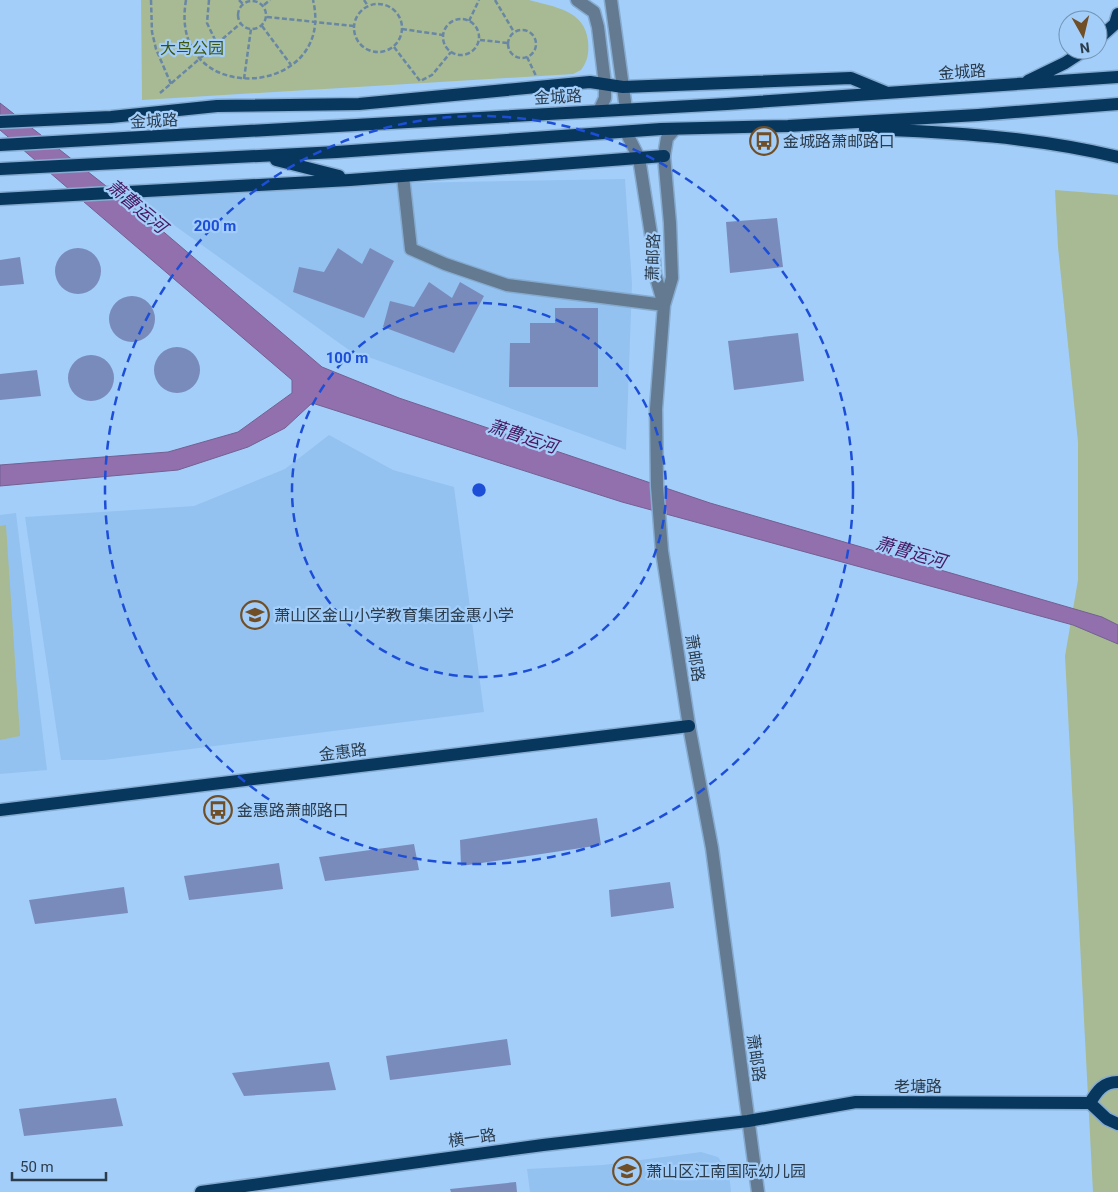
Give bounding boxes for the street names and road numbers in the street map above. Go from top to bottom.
street label: 金城路 [937,61,987,83]
street label: 金城路 [534,86,582,108]
street label: 金城路 [130,110,178,132]
street label: 萧邮路 [643,233,663,281]
street label: 萧邮路 [682,633,708,683]
street label: 金惠路 [318,740,368,764]
street label: 萧邮路 [743,1033,769,1083]
street label: 老塘路 [894,1077,942,1096]
street label: 横一路 [447,1125,497,1151]

